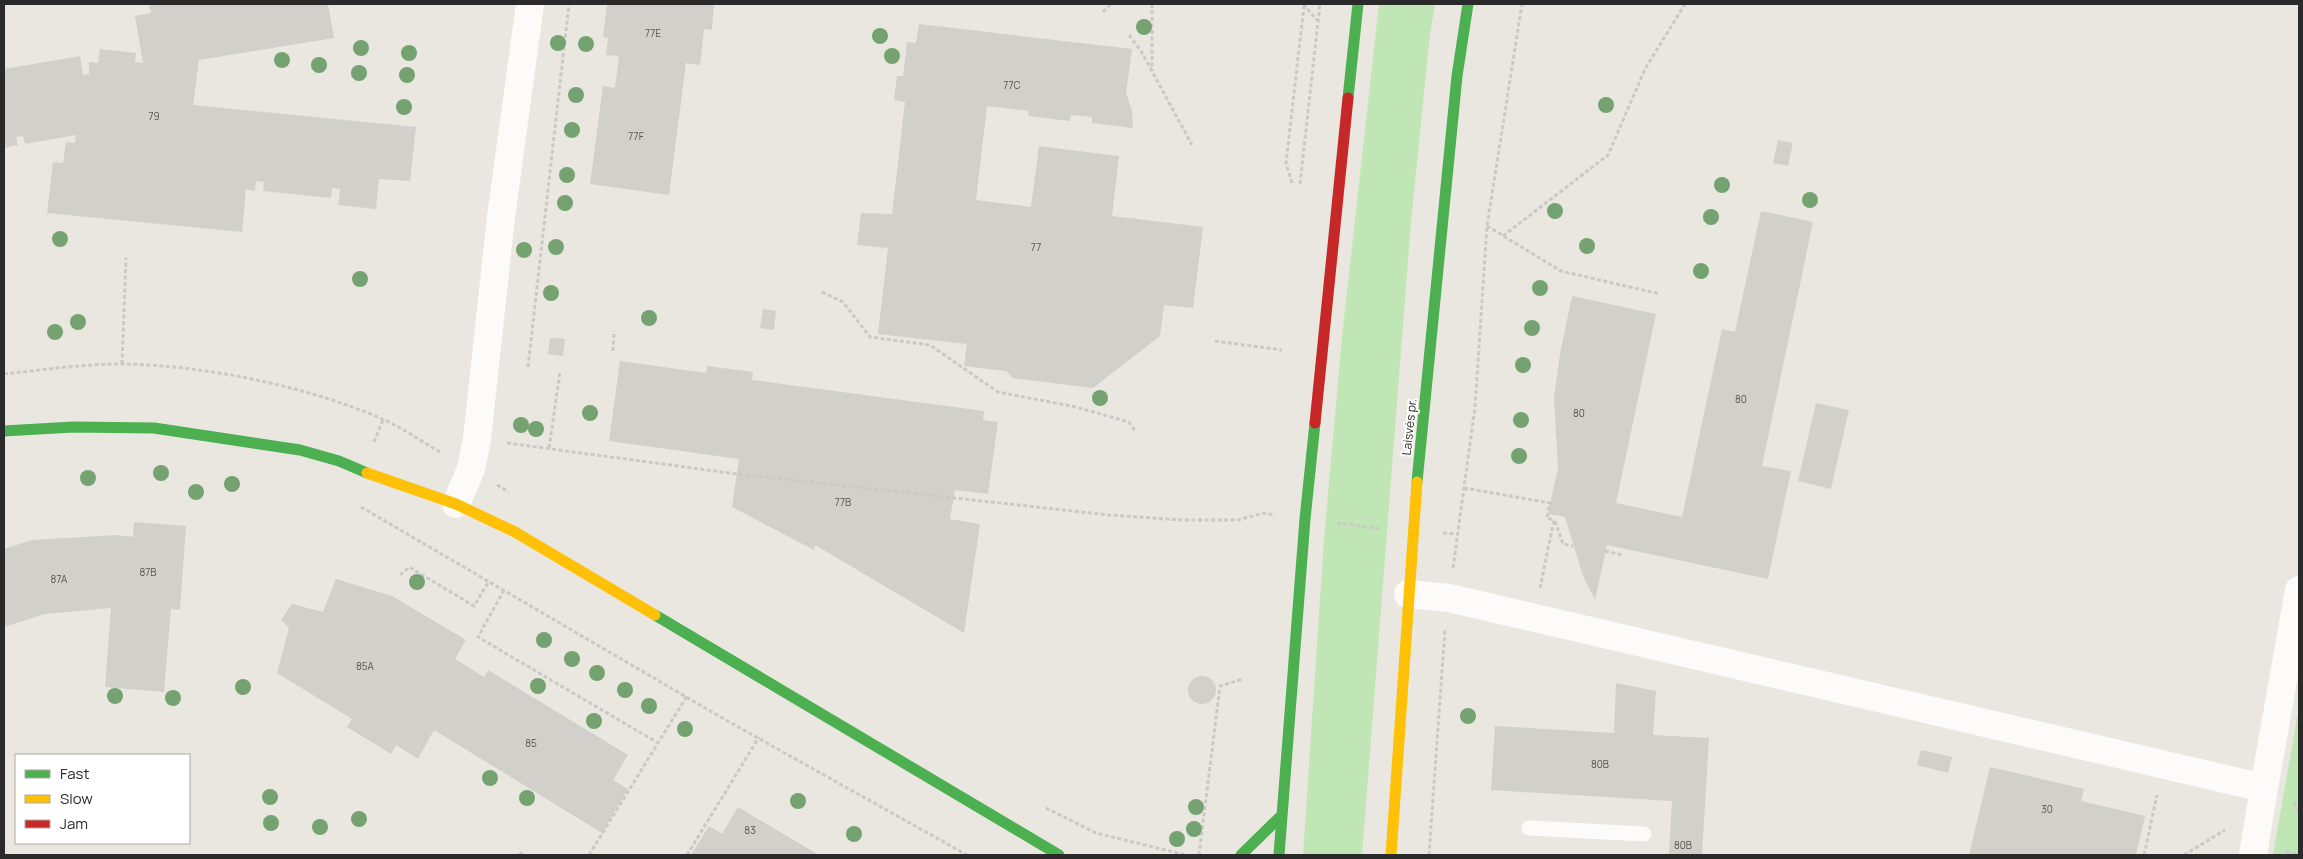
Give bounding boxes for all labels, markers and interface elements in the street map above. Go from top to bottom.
house number: 77E [645,26,661,40]
house number: 77C [1003,78,1021,92]
house number: 79 [148,109,160,123]
house number: 77F [628,129,644,143]
house number: 77 [1031,240,1041,254]
house number: 80 [1735,392,1747,406]
street label: Laisvės pr. [1398,398,1420,456]
house number: 80 [1573,406,1585,420]
house number: 77B [835,495,851,509]
house number: 87B [140,565,156,579]
house number: 87A [51,572,68,586]
house number: 85A [356,659,375,673]
house number: 85 [525,736,537,750]
legend [15,754,190,844]
house number: 80B [1591,757,1609,771]
text: Fast [60,763,89,784]
text: Slow [60,788,93,809]
house number: 30 [2041,802,2053,816]
text: Jam [60,813,88,834]
house number: 83 [744,823,756,837]
house number: 80B [1674,838,1692,852]

